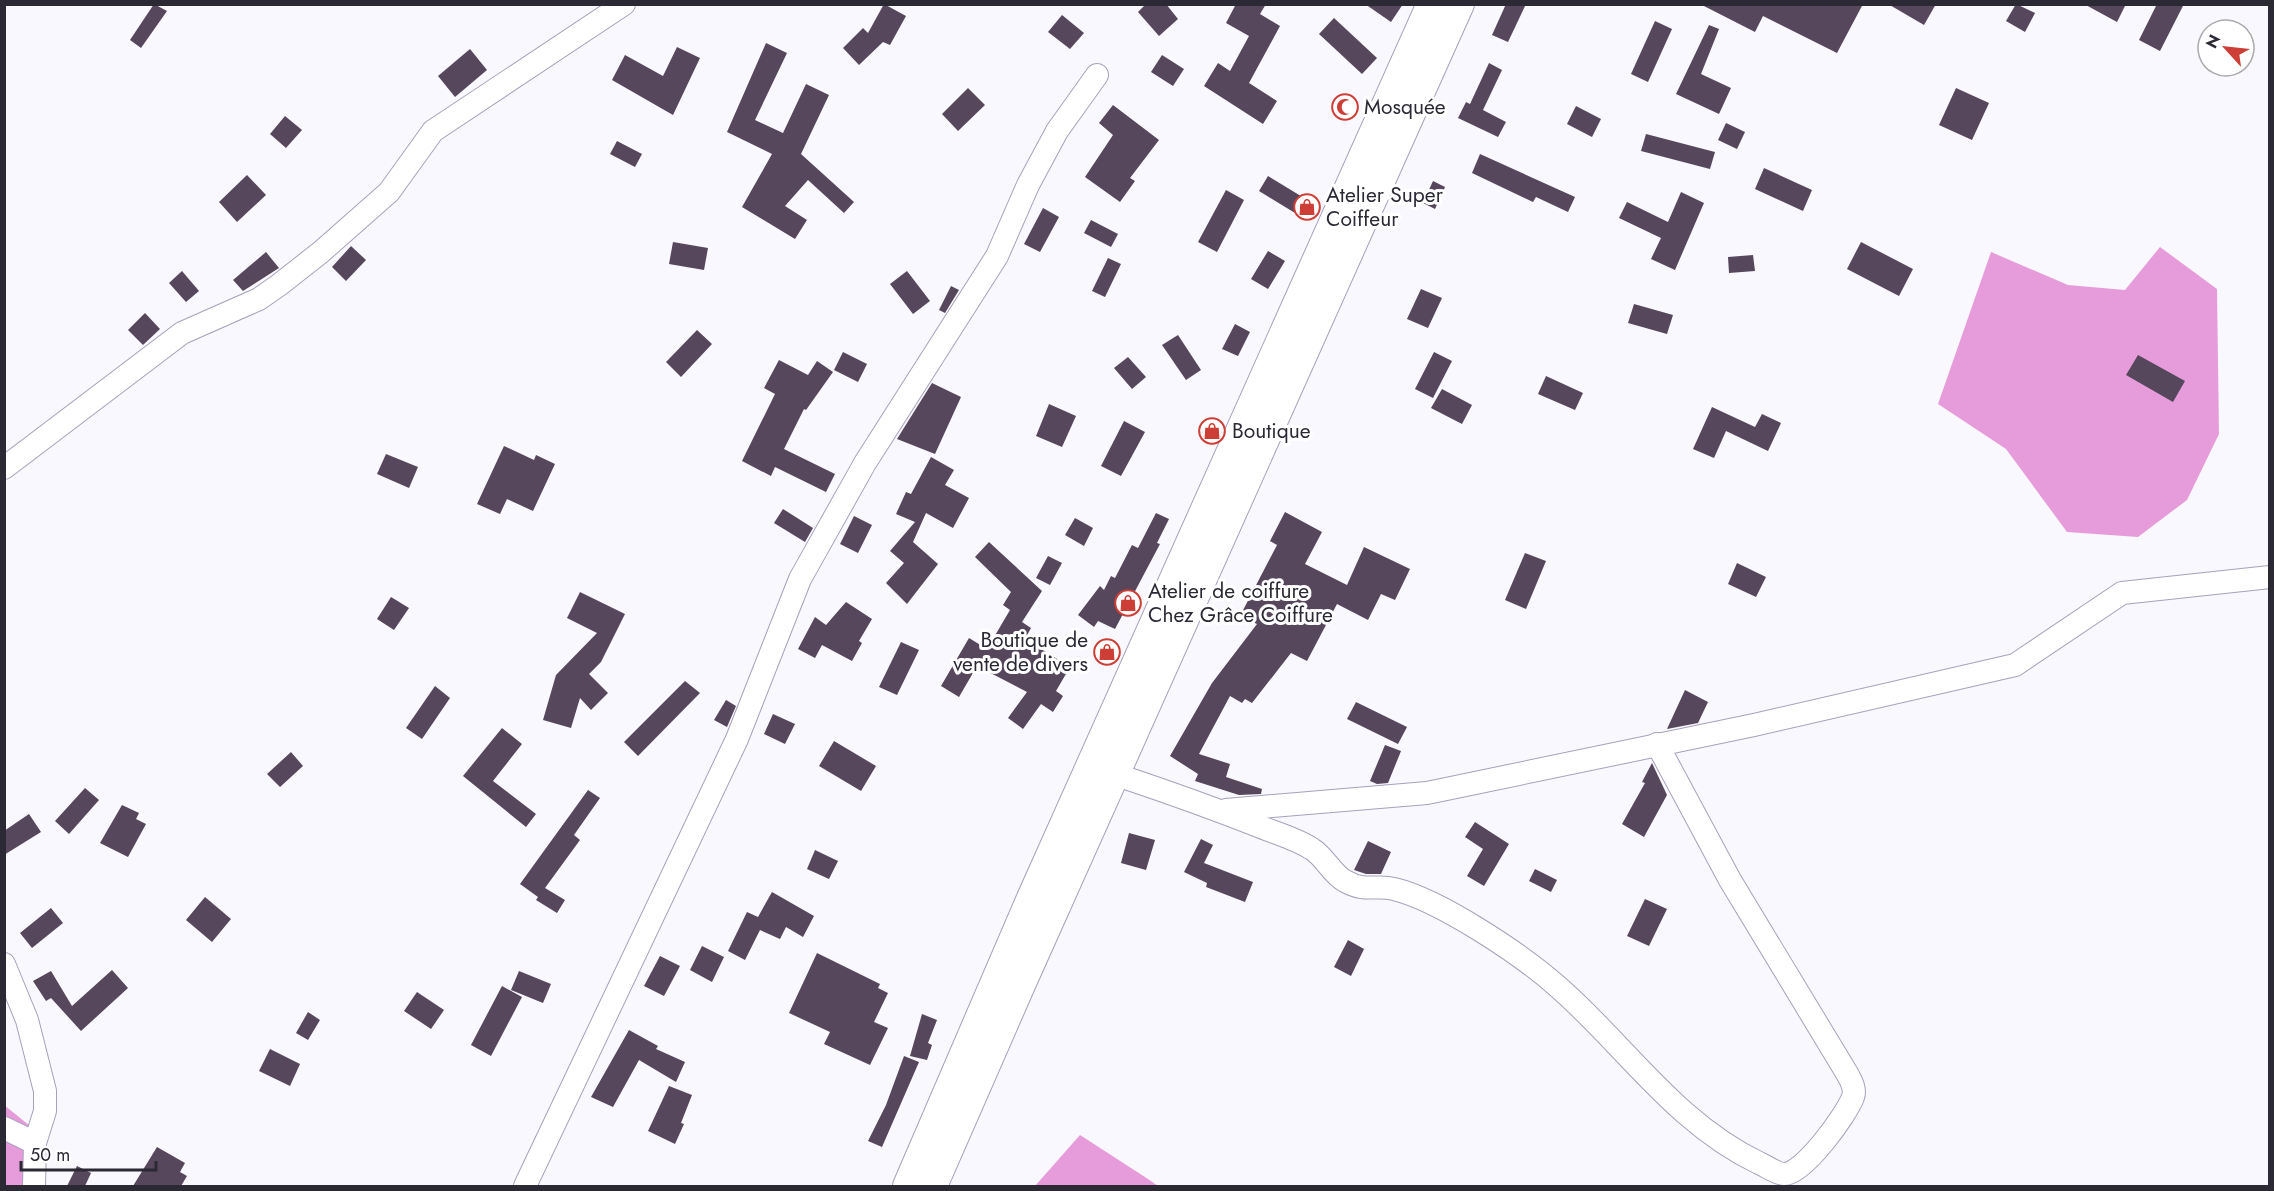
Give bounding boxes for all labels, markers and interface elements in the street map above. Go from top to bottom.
north arrow [2196,18,2256,78]
text: N [2200,31,2226,52]
mosque icon: Mosquée [1330,92,1360,122]
place label: Mosquée [1364,92,1446,122]
place label: Atelier Super Coiffeur [1326,180,1444,234]
shop icon: Atelier Super Coiffeur [1292,192,1322,222]
shop icon: Boutique [1197,416,1227,446]
place label: Boutique [1232,416,1311,446]
place label: Atelier de coiffure Chez Grâce Coiffure [1148,576,1333,630]
shop icon: Atelier de coiffure Chez Grâce Coiffure [1113,588,1143,618]
place label: Boutique de vente de divers [953,625,1088,679]
shop icon: Boutique de vente de divers [1092,637,1122,667]
scale bar [21,1134,156,1172]
text: 50 m [30,1142,70,1168]

